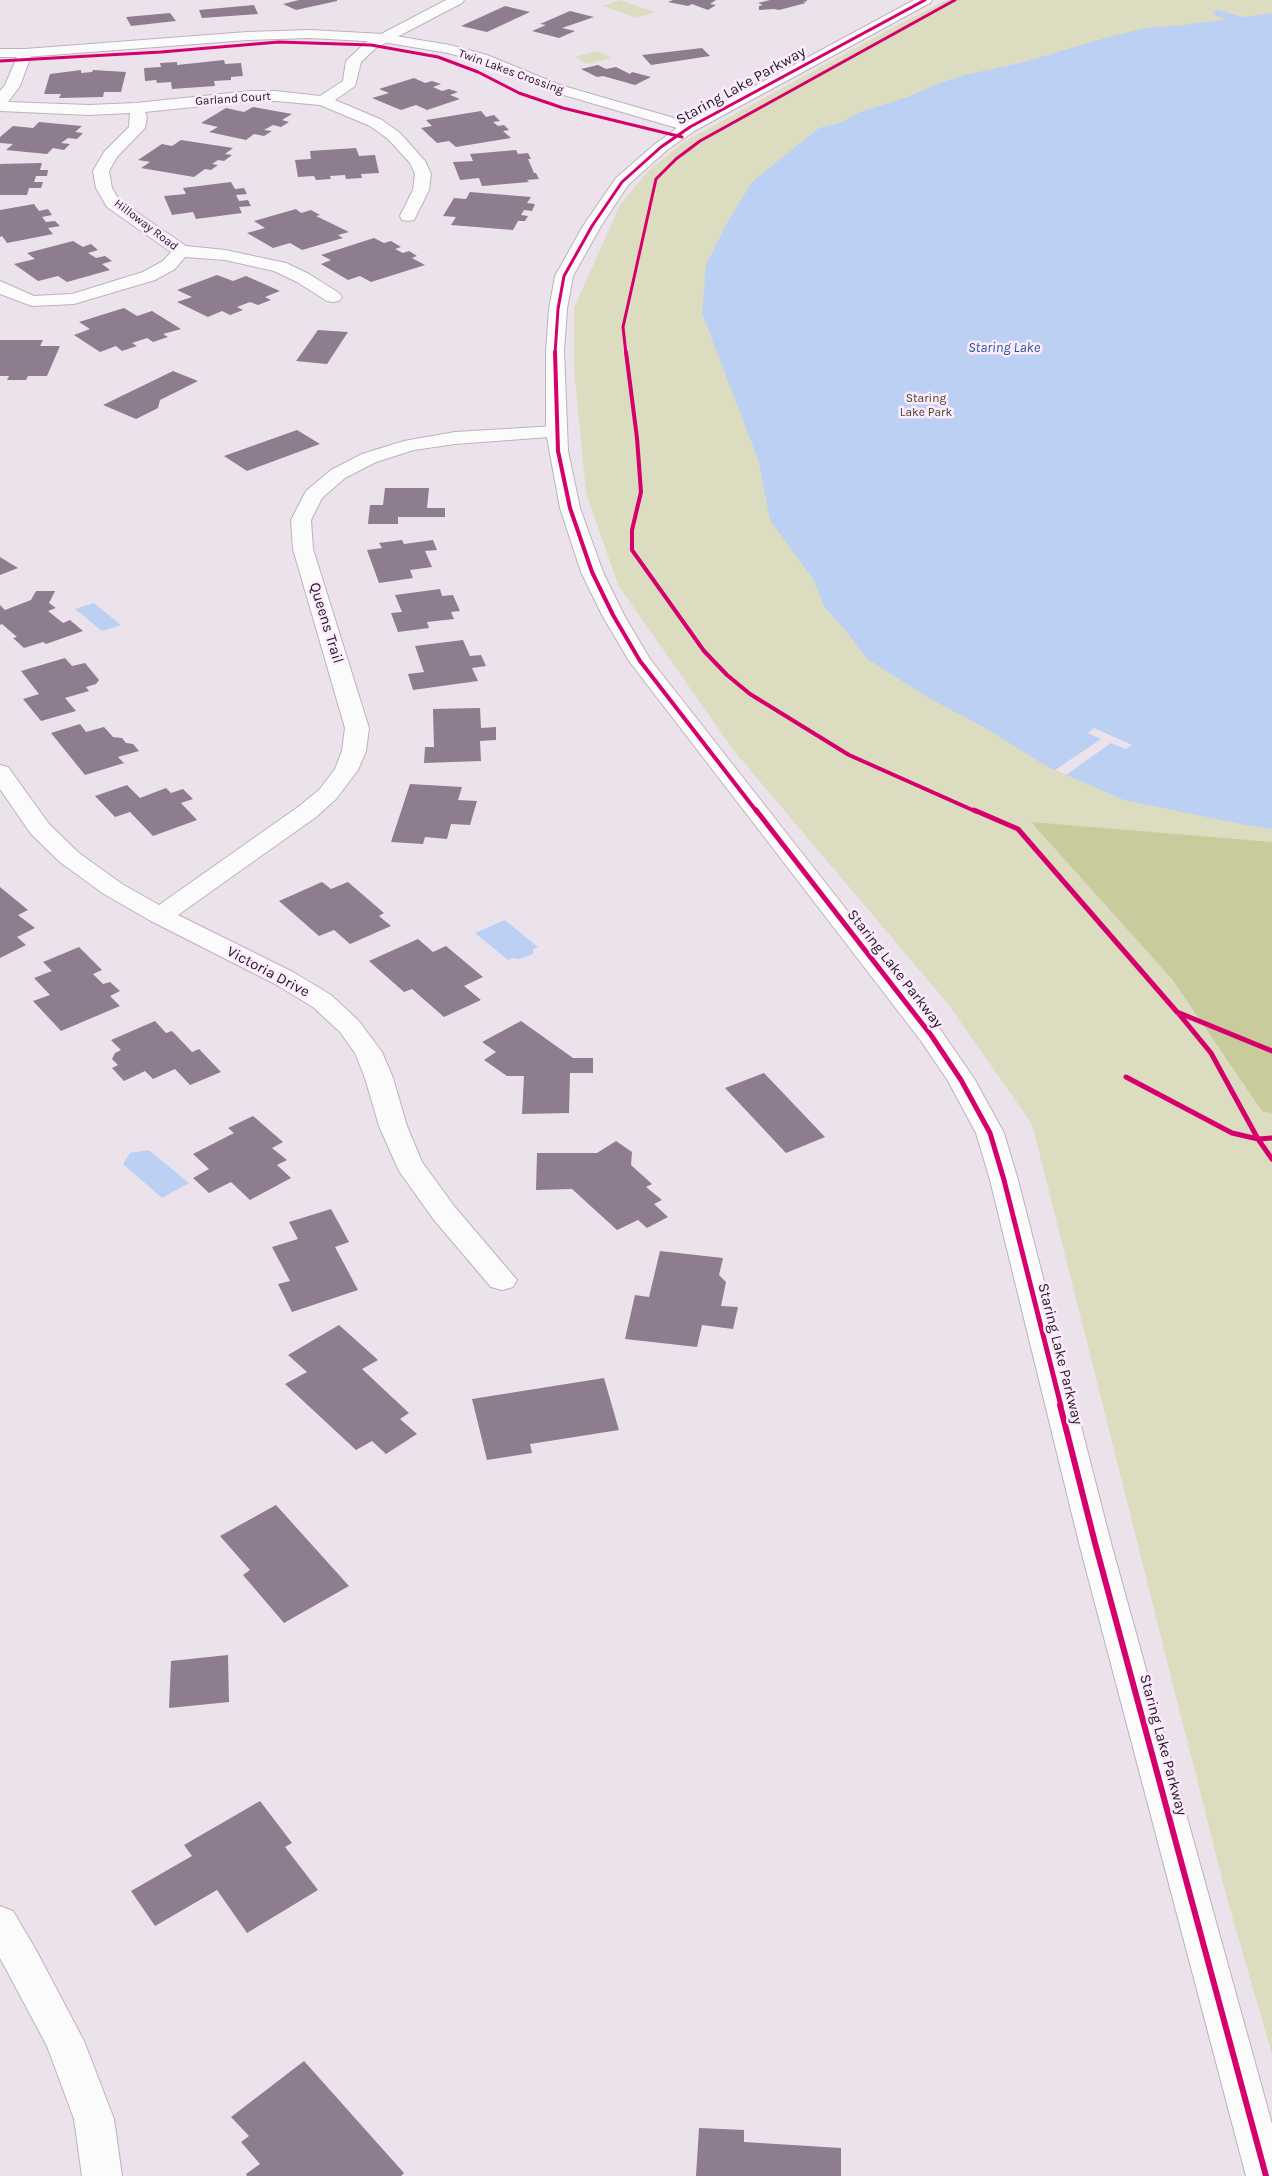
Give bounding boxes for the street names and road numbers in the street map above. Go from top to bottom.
street label: Staring Lake Parkway [673,43,809,129]
street label: Twin Lakes Crossing [456,46,566,98]
street label: Garland Court [195,89,271,109]
street label: Hilloway Road [111,196,181,254]
street label: Queens Trail [305,580,347,666]
street label: Staring Lake Parkway [843,906,947,1032]
street label: Victoria Drive [223,943,313,1001]
street label: Staring Lake Parkway [1034,1281,1086,1427]
street label: Staring Lake Parkway [1135,1672,1191,1818]

